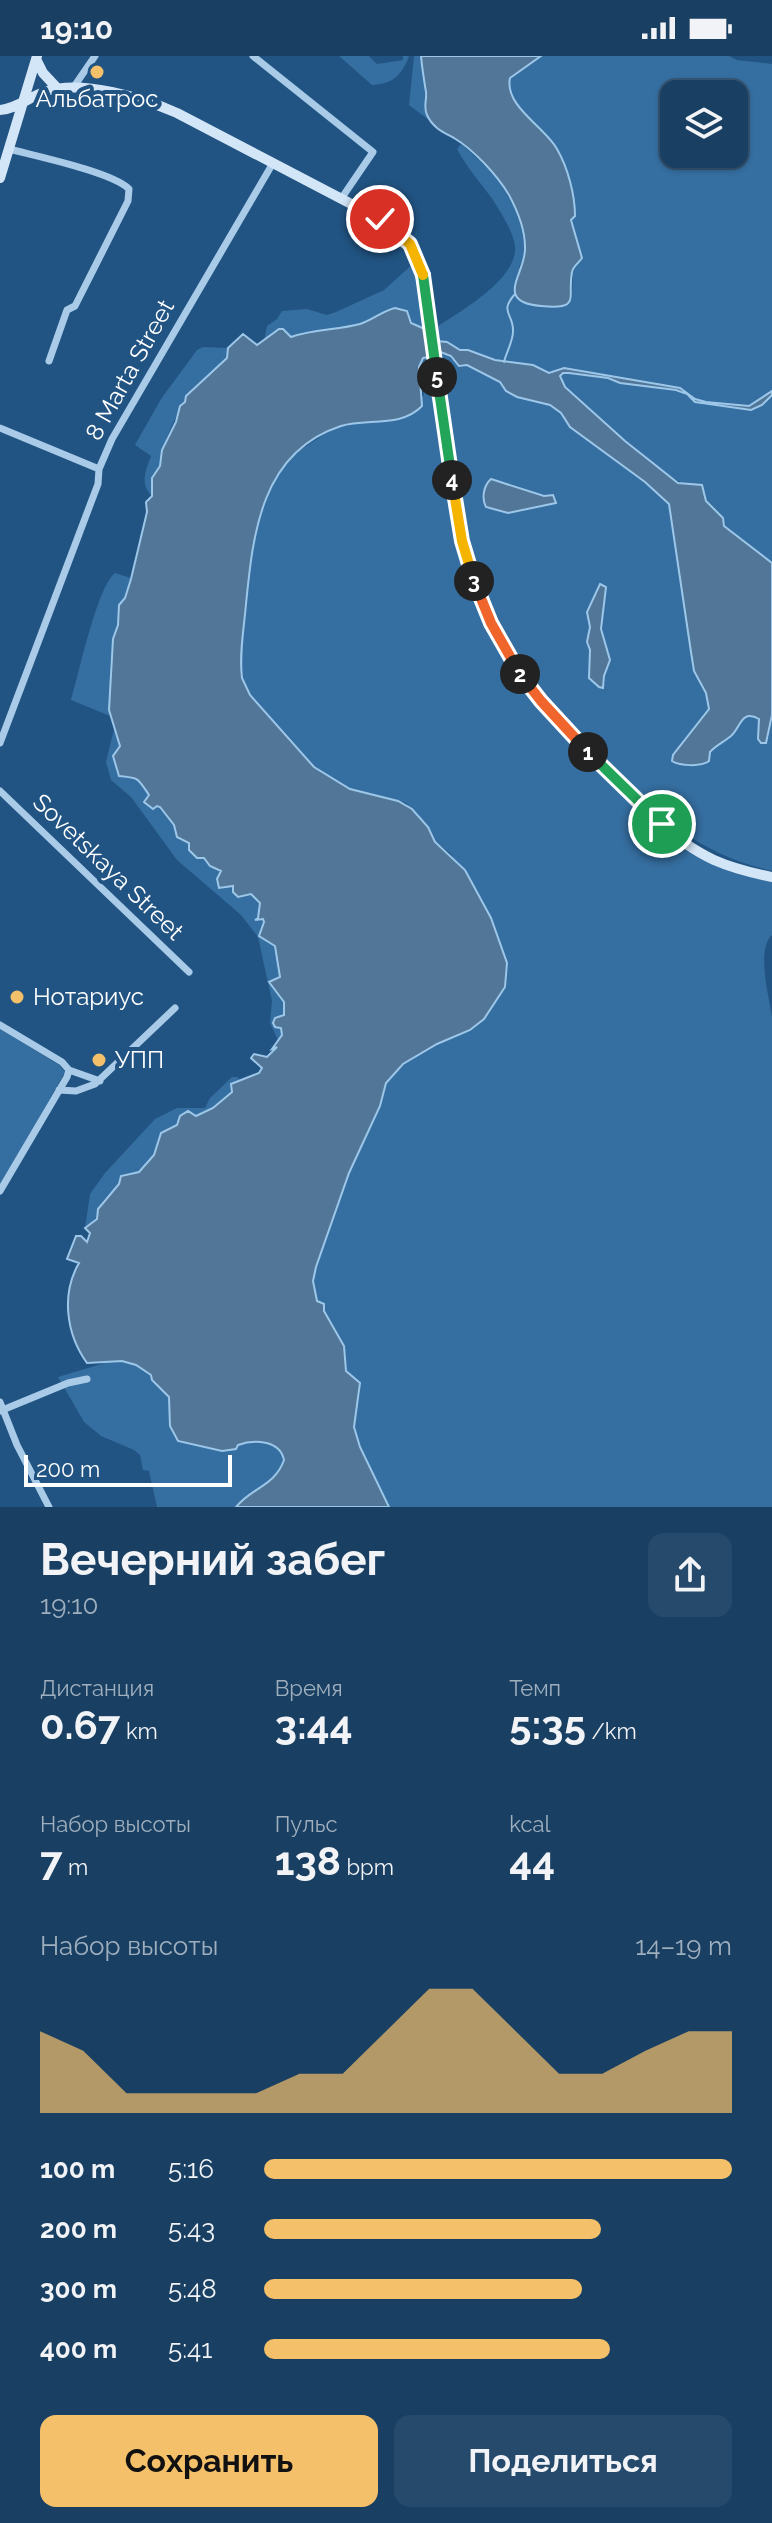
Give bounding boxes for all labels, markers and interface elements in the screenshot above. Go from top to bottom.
text: 19:10 [40,11,113,46]
marker: Альбатрос [88,63,106,81]
map controls [660,80,748,168]
button: layers [660,80,748,168]
place label: Альбатрос [36,84,158,113]
pin [346,185,414,253]
icon: check [358,197,402,241]
street label: 8 Marta Street [79,294,180,445]
pin: 5 [417,357,457,397]
text: 5 [431,364,443,390]
pin: 4 [432,460,472,500]
text: 4 [446,467,458,493]
pin: 3 [454,561,494,601]
text: 3 [468,568,480,594]
pin: 2 [500,654,540,694]
text: 2 [514,661,526,687]
pin: 1 [568,732,608,772]
text: 1 [583,739,593,765]
street label: Sovetskaya Street [27,787,190,946]
pin [628,790,696,858]
icon: arrive [640,802,684,846]
place label: Нотариус [33,982,144,1011]
marker: Нотариус [8,988,26,1006]
place label: УПП [115,1045,164,1074]
marker: УПП [90,1051,108,1069]
scale bar [24,1451,232,1487]
text: 200 m [36,1456,100,1482]
button: share [648,1533,732,1617]
text: Вечерний забег [40,1534,385,1585]
text: 19:10 [40,1590,98,1620]
text: Дистанция [40,1675,154,1701]
text: Время [275,1675,343,1701]
text: Темп [509,1675,561,1701]
text: 0.67 [40,1701,120,1748]
text: 3:44 [275,1701,353,1748]
text: 5:35 [509,1701,586,1748]
text: km [120,1718,158,1744]
text: /km [586,1718,637,1744]
text: Набор высоты [40,1811,191,1837]
text: Пульс [275,1811,338,1837]
text: kcal [509,1811,550,1837]
text: 7 [40,1837,62,1884]
text: 138 [275,1837,341,1884]
text: 44 [509,1837,555,1884]
text: m [62,1854,88,1880]
text: bpm [341,1854,394,1880]
text: Набор высоты [40,1931,218,1961]
text: 14–19 m [635,1931,732,1961]
text: 100 m [40,2154,115,2184]
text: 5:16 [168,2154,214,2184]
text: 200 m [40,2214,117,2244]
text: 5:43 [168,2214,215,2244]
text: 300 m [40,2274,117,2304]
text: 5:48 [168,2274,217,2304]
text: 400 m [40,2334,117,2364]
text: 5:41 [168,2334,212,2364]
button: Сохранить [40,2415,378,2507]
button: Поделиться [394,2415,732,2507]

